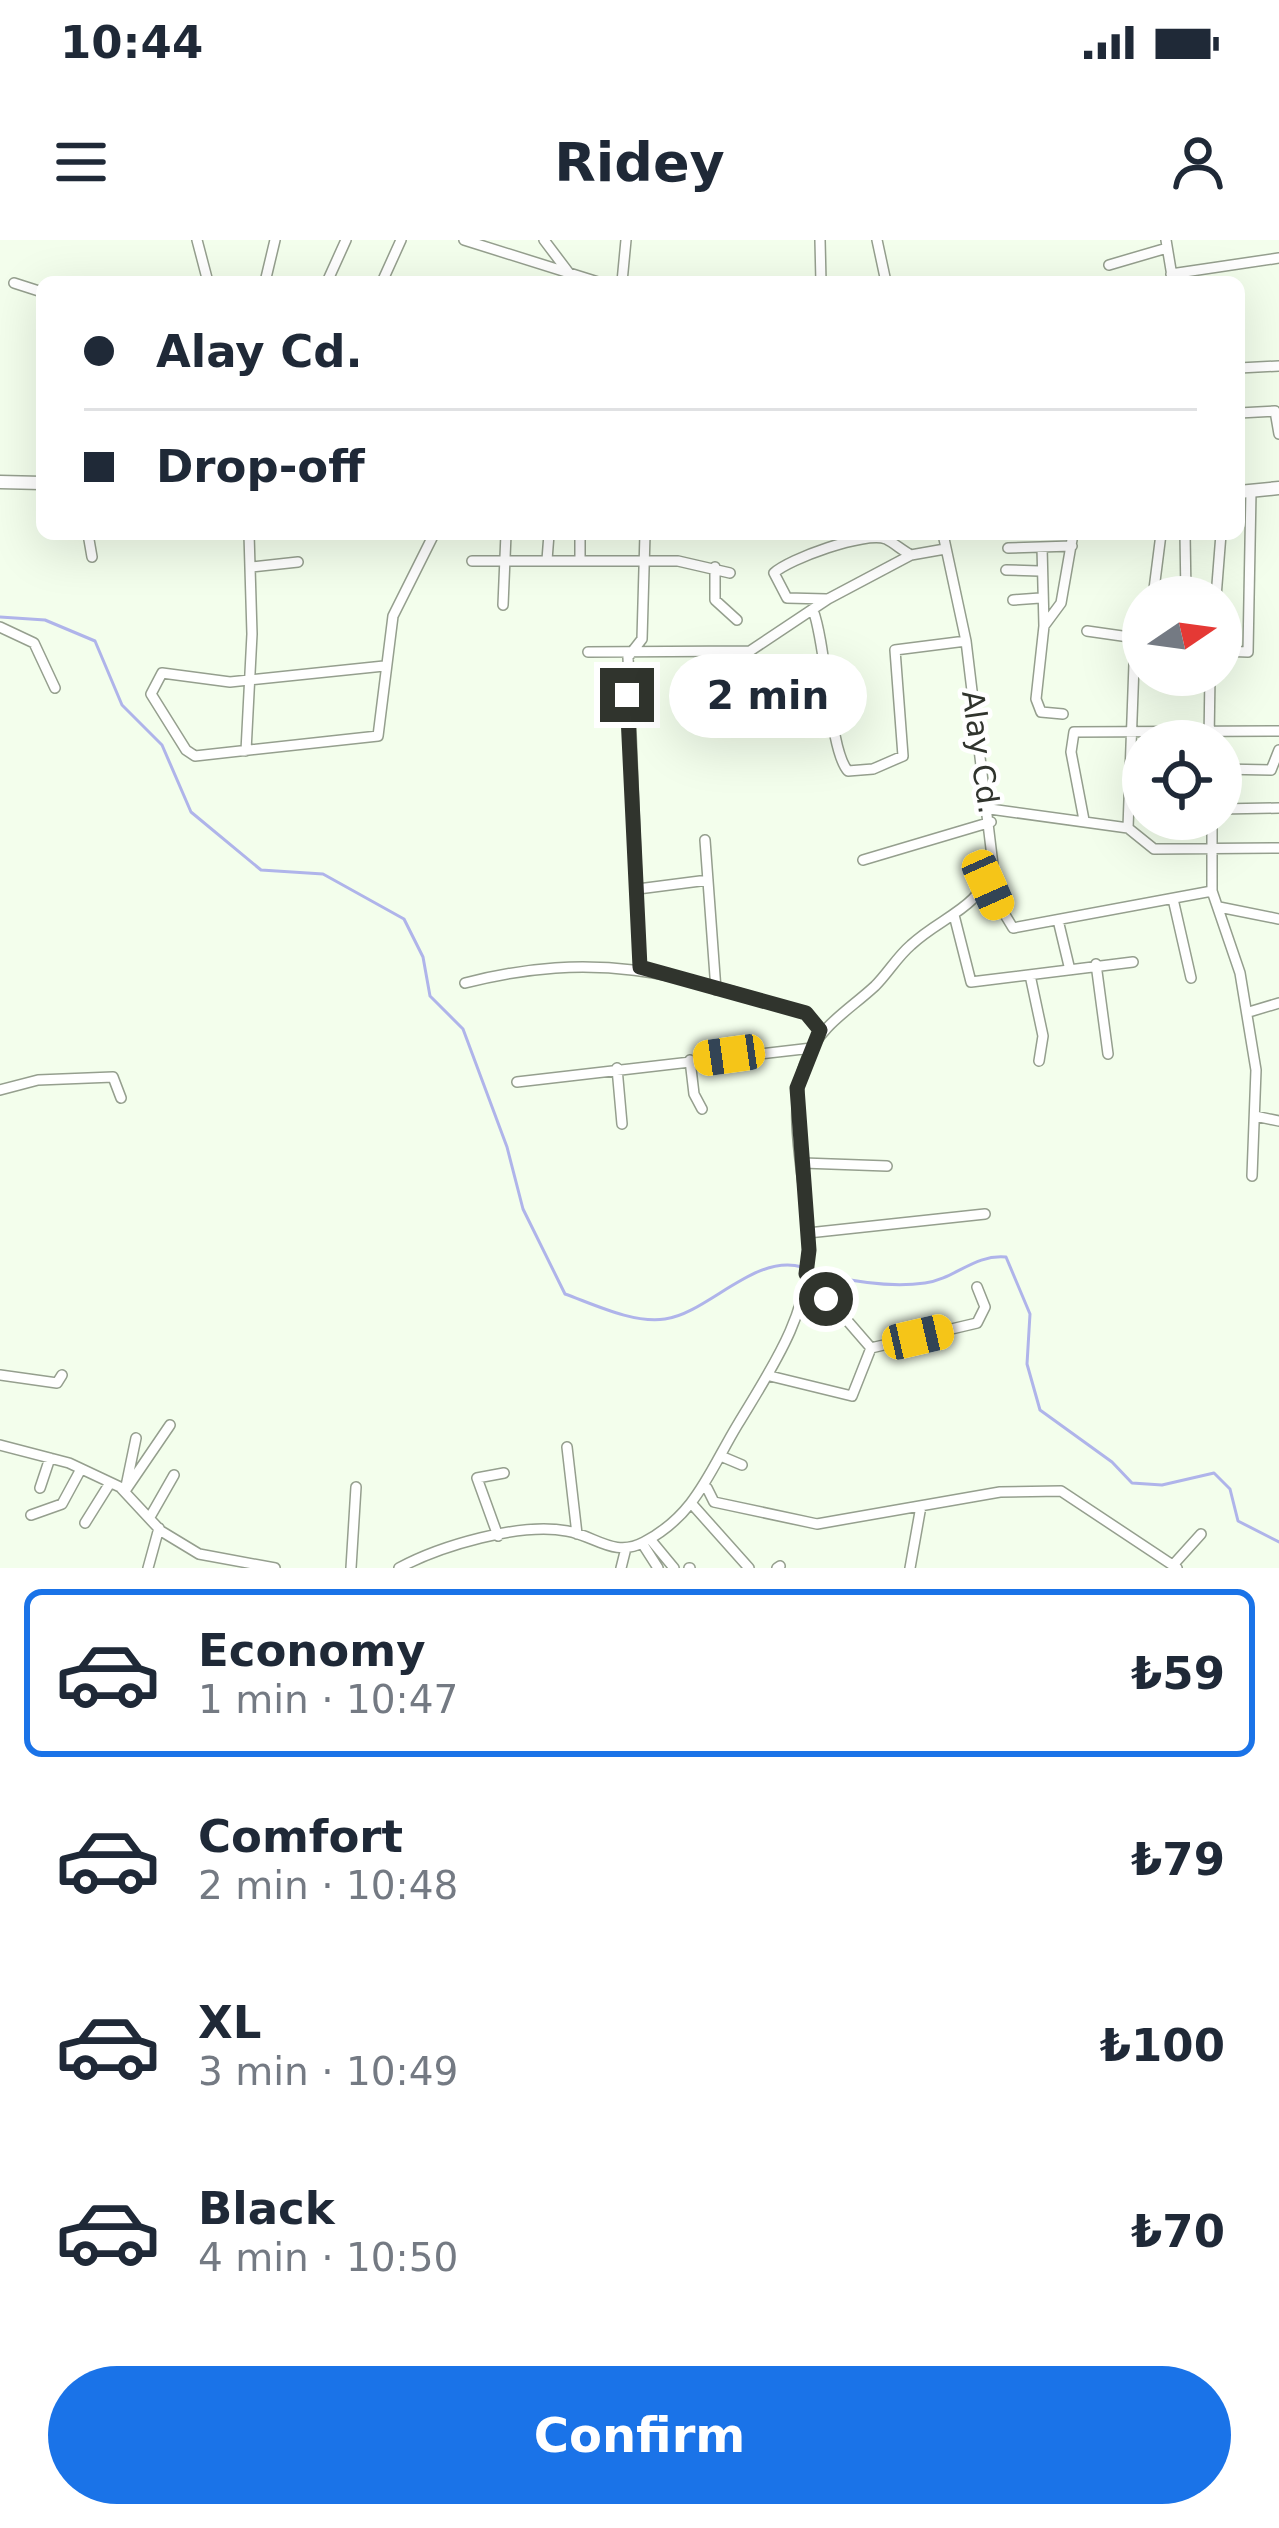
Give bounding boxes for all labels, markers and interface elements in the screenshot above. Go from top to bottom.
text: 10:44 [60,16,203,69]
icon: menu [48,129,114,195]
icon: person [1165,129,1231,195]
text: Ridey [554,131,725,194]
text: Alay Cd. [156,325,363,378]
text: Drop-off [156,440,365,493]
north arrow [1122,576,1242,696]
map controls [1122,576,1242,840]
callout: 2 min [669,653,867,737]
route end [600,668,654,722]
text: 2 min [707,673,829,718]
street label: Alay Cd. [955,688,1007,816]
button: locate [1122,720,1242,840]
car [957,845,1019,925]
car [691,1032,767,1078]
route start [799,1272,853,1326]
car [879,1311,957,1363]
icon: car [54,1619,162,1727]
text: Economy [198,1624,426,1677]
text: ₺59 [1131,1647,1225,1700]
text: 1 min · 10:47 [198,1677,458,1722]
icon: car [54,1805,162,1913]
text: Comfort [198,1810,403,1863]
text: ₺79 [1131,1833,1225,1886]
text: 2 min · 10:48 [198,1863,458,1908]
icon: car [54,1991,162,2099]
text: XL [198,1996,261,2049]
text: ₺100 [1100,2019,1225,2072]
text: 3 min · 10:49 [198,2049,458,2094]
icon: car [54,2177,162,2285]
text: Black [198,2182,335,2235]
text: ₺70 [1131,2205,1225,2258]
text: 4 min · 10:50 [198,2235,458,2280]
button: Confirm [48,2366,1231,2504]

